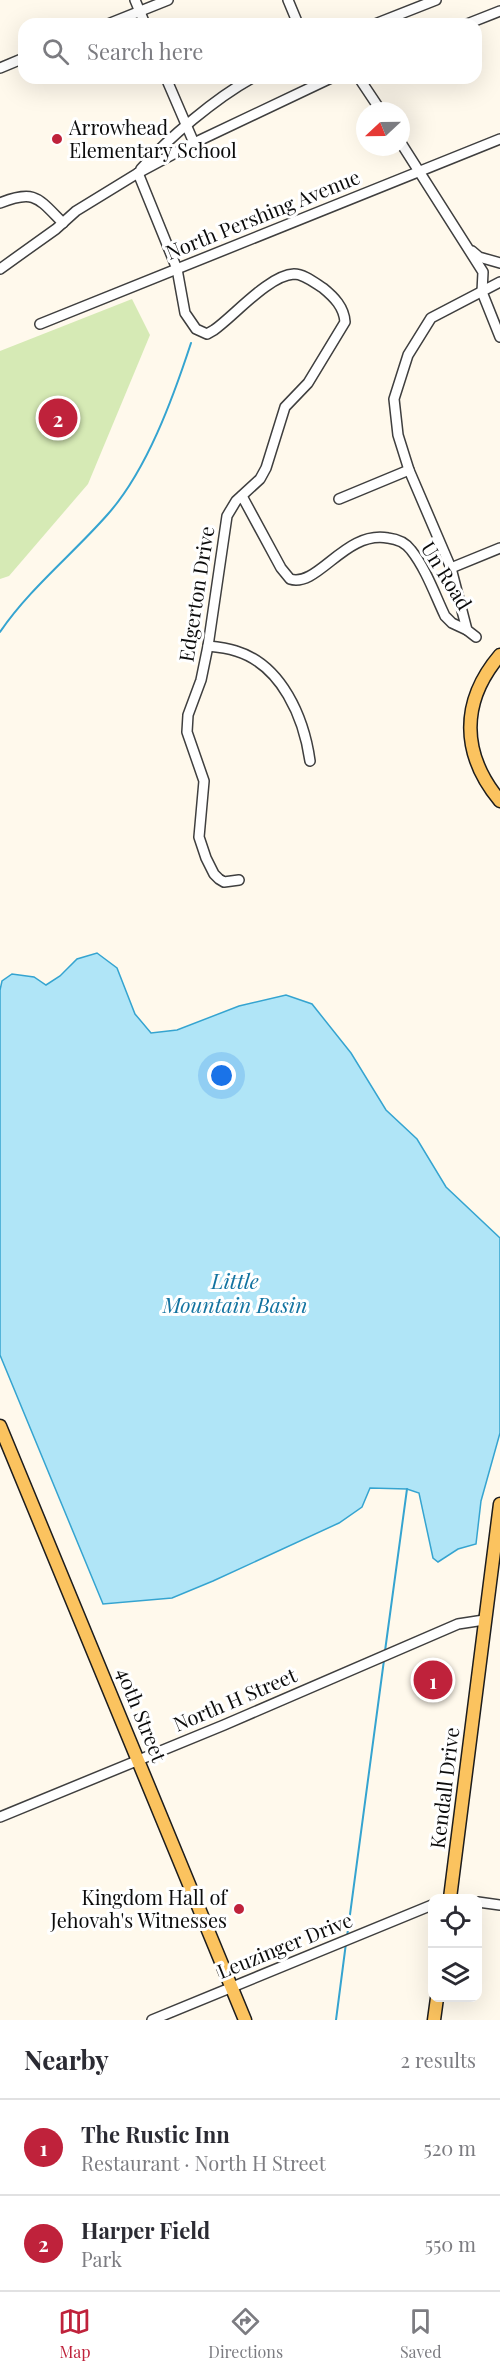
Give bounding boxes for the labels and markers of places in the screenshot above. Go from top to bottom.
place label: Arrowhead Elementary School [68,113,237,163]
marker: Arrowhead Elementary School [50,132,64,146]
pin: 2 [38,396,78,440]
pin: 1 [414,1658,452,1702]
place label: Kingdom Hall of Jehovah's Witnesses [50,1883,228,1933]
marker: Kingdom Hall of Jehovah's Witnesses [232,1902,246,1916]

